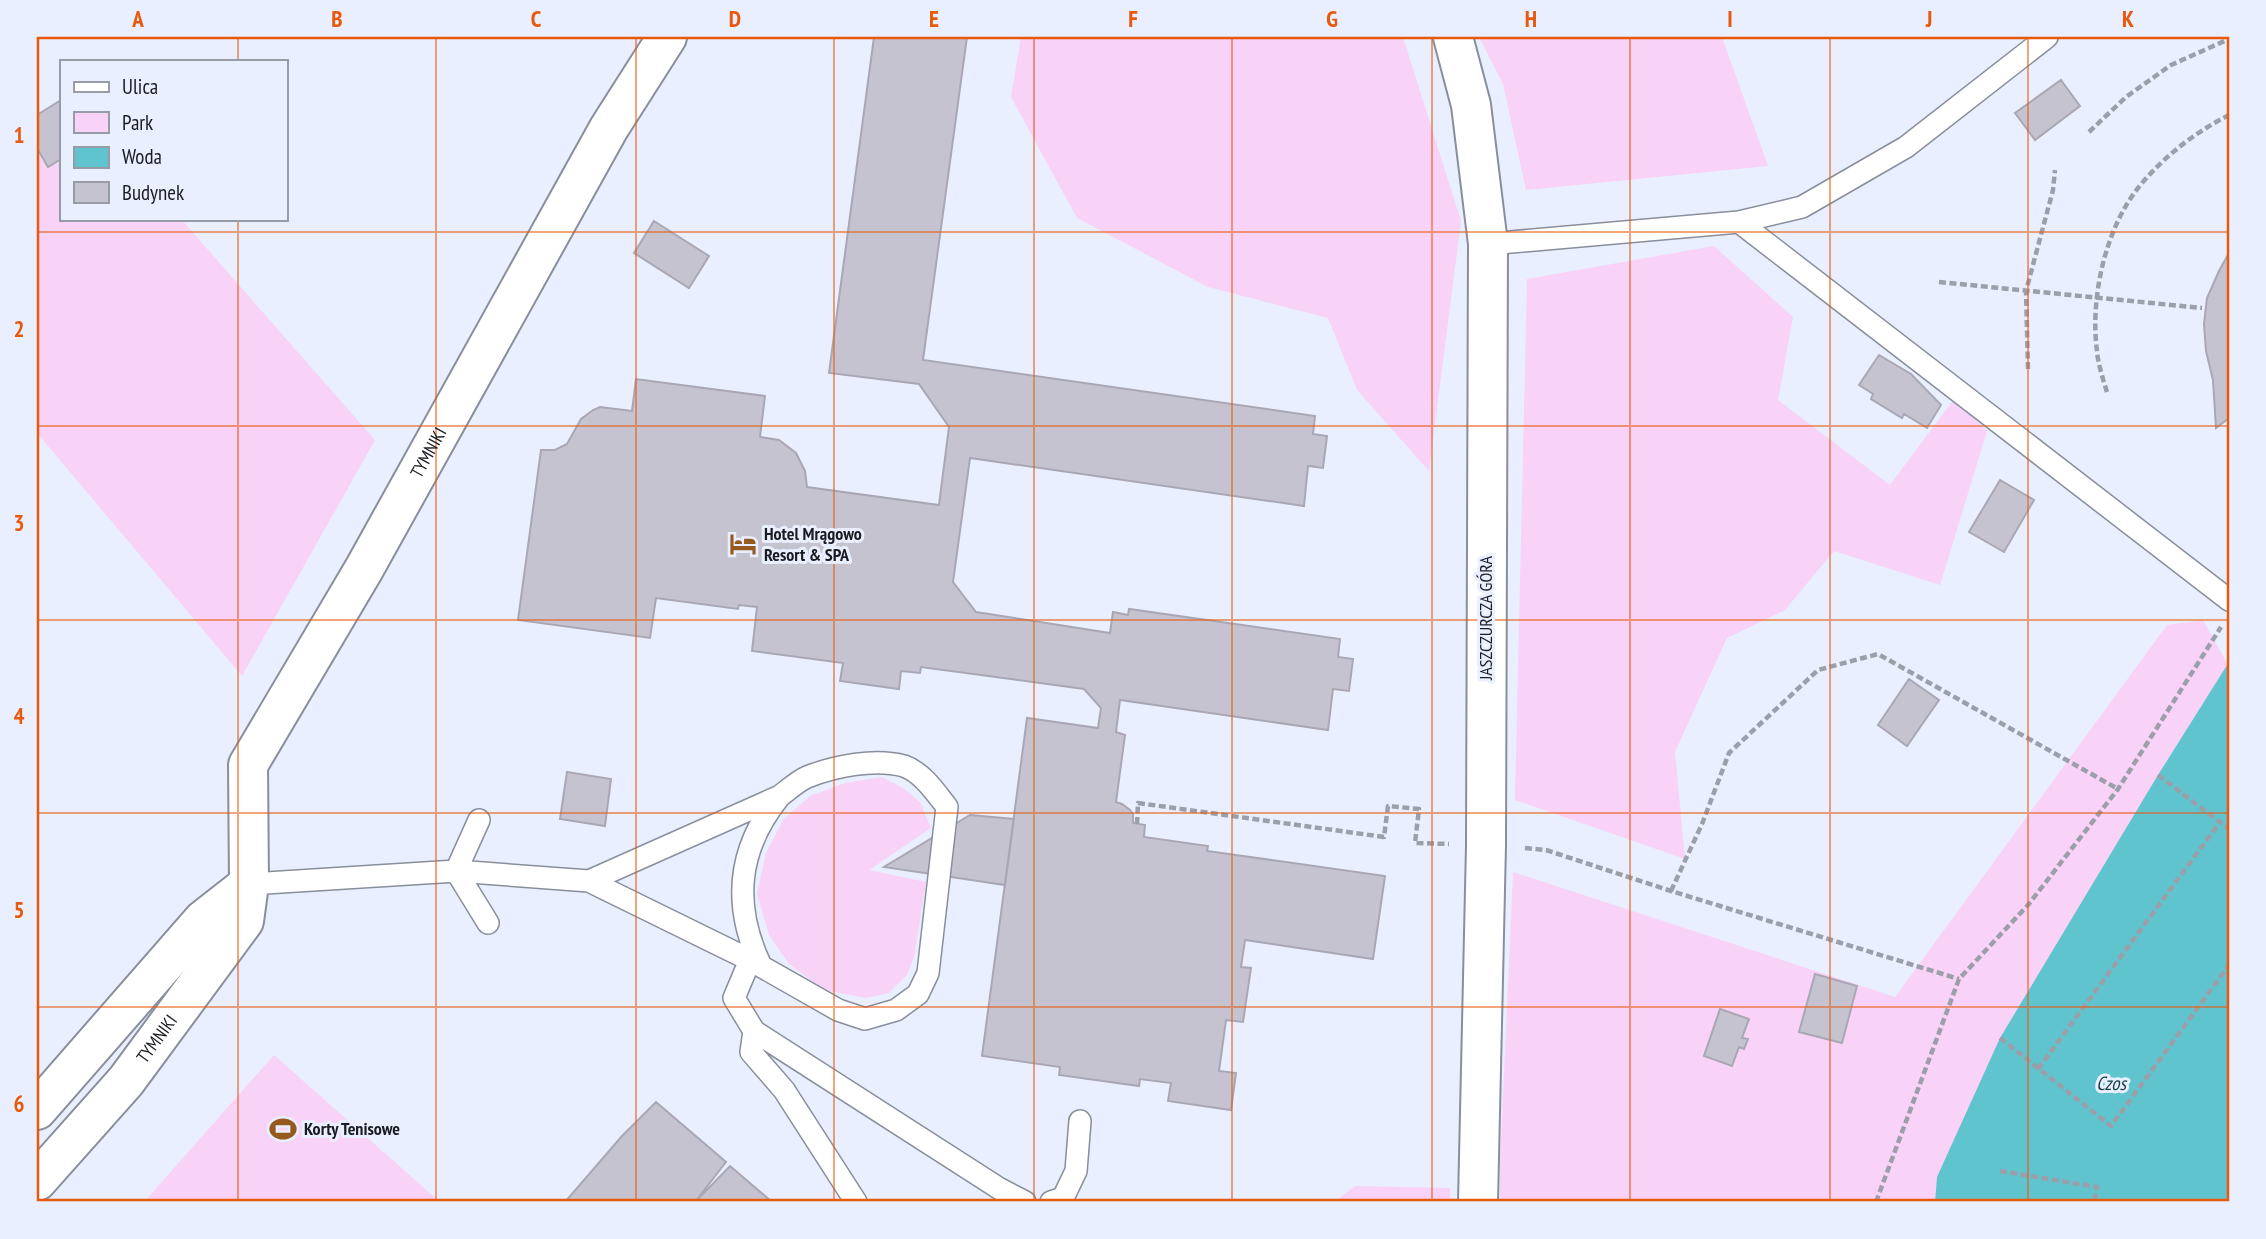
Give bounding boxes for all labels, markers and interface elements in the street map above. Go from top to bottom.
text: A [131,4,144,33]
text: B [331,4,343,33]
text: C [531,4,542,33]
text: D [729,4,741,33]
text: E [929,4,939,33]
text: F [1128,4,1138,33]
text: G [1326,4,1338,33]
text: H [1525,4,1537,33]
text: I [1727,4,1733,33]
text: J [1925,4,1932,33]
text: K [2122,4,2134,33]
legend [60,60,287,220]
text: Ulica [122,73,158,100]
text: Park [122,109,153,136]
text: 1 [14,120,25,149]
text: Woda [122,143,162,170]
text: Budynek [122,179,184,206]
text: 2 [14,314,25,343]
street label: TYMNIKI [405,423,452,482]
text: 3 [14,508,25,537]
place label: Hotel Mrągowo Resort & SPA [764,522,862,566]
hotel icon: Hotel Mrągowo Resort & SPA [728,529,758,559]
street label: JASZCZURCZA GÓRA [1474,556,1497,681]
text: 4 [14,701,25,730]
text: 5 [14,895,25,924]
street label: TYMNIKI [131,1010,182,1067]
water label: Czos [2096,1071,2127,1095]
text: 6 [14,1089,25,1118]
sports icon: Korty Tenisowe [268,1114,298,1144]
place label: Korty Tenisowe [304,1117,400,1140]

